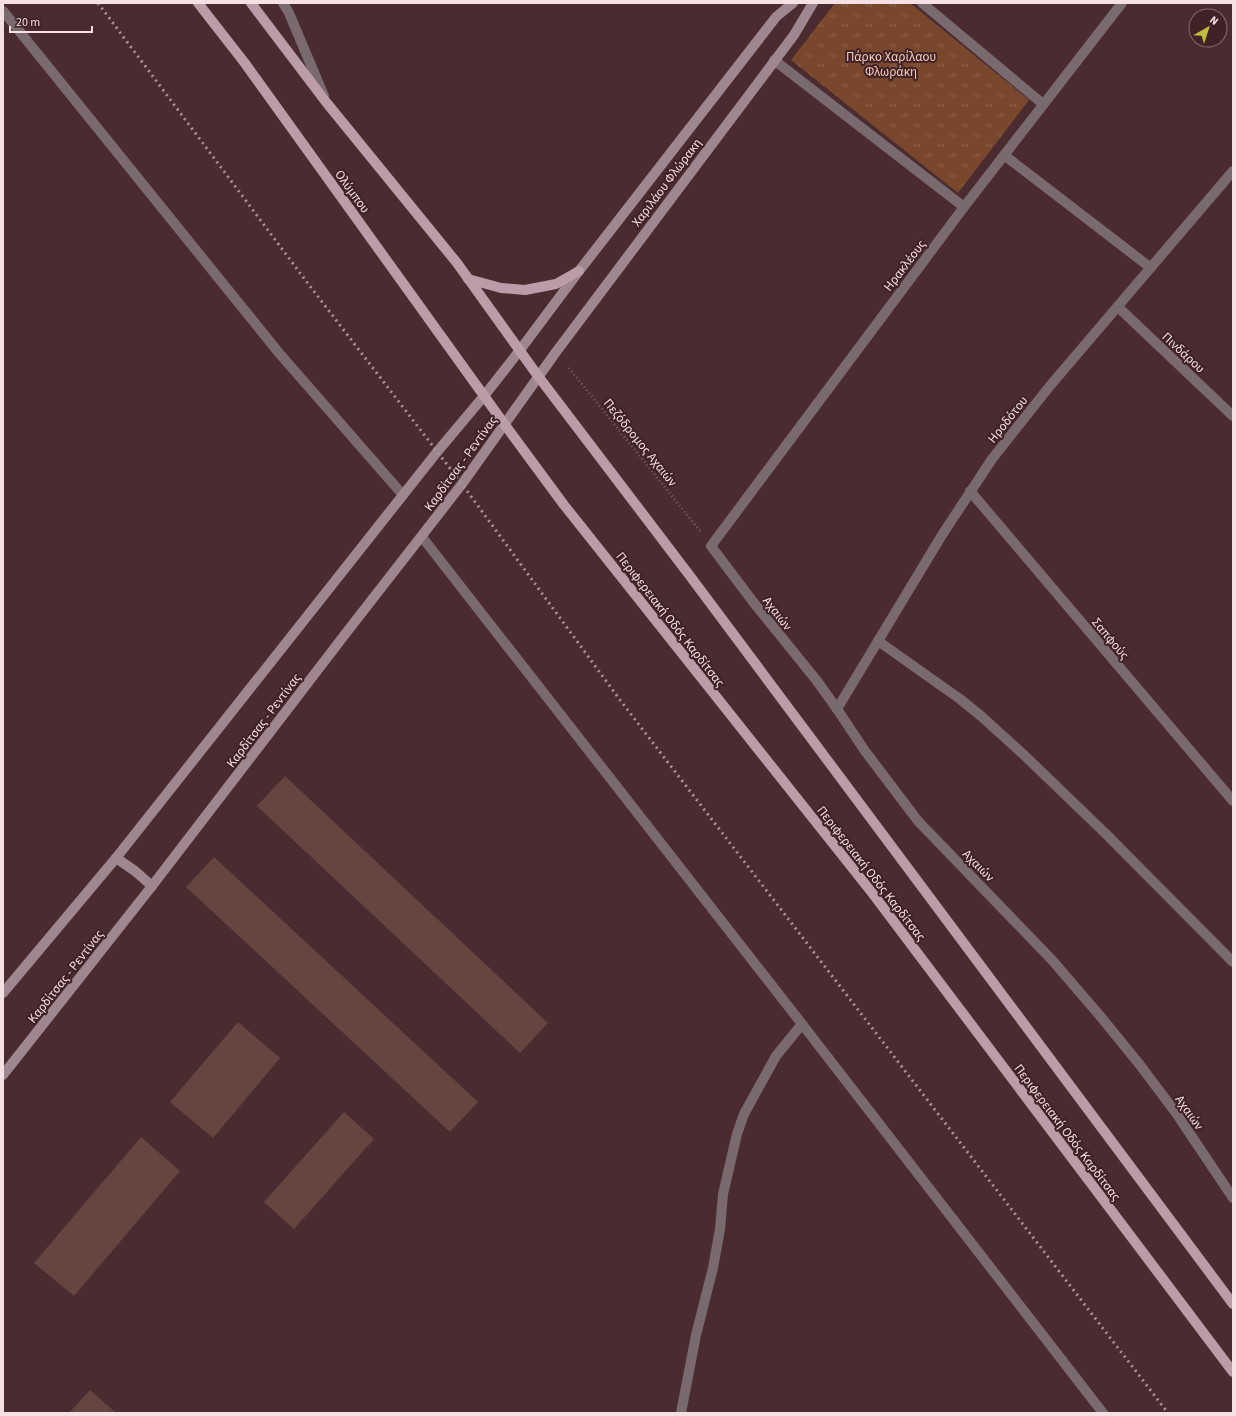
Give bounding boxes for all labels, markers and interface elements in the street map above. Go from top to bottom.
scale bar [10,8,92,34]
north arrow [1188,8,1228,48]
text: N [1206,12,1222,29]
text: 20 m [16,14,40,31]
park label: Πάρκο Χαρίλαου Φλωράκη [846,48,936,81]
street label: Χαριλάου Φλώρακη [628,135,706,231]
street label: Ολύμπου [330,166,374,217]
street label: Ηρακλέους [879,236,930,295]
street label: Πινδάρου [1158,328,1209,377]
street label: Ηροδότου [984,392,1032,447]
street label: Πεζόδρομος Αχαιών [599,395,681,490]
street label: Καρδίτσας - Ρεντίνας [420,412,502,515]
street label: Περιφερειακή Οδός Καρδίτσας [612,548,729,691]
street label: Αχαιών [758,593,796,634]
street label: Σαπφούς [1087,614,1133,664]
street label: Καρδίτσας - Ρεντίνας [222,669,305,772]
street label: Περιφερειακή Οδός Καρδίτσας [813,802,930,945]
street label: Αχαιών [958,846,998,886]
street label: Καρδίτσας - Ρεντίνας [24,926,108,1027]
street label: Περιφερειακή Οδός Καρδίτσας [1010,1060,1125,1205]
street label: Αχαιών [1171,1092,1208,1134]

